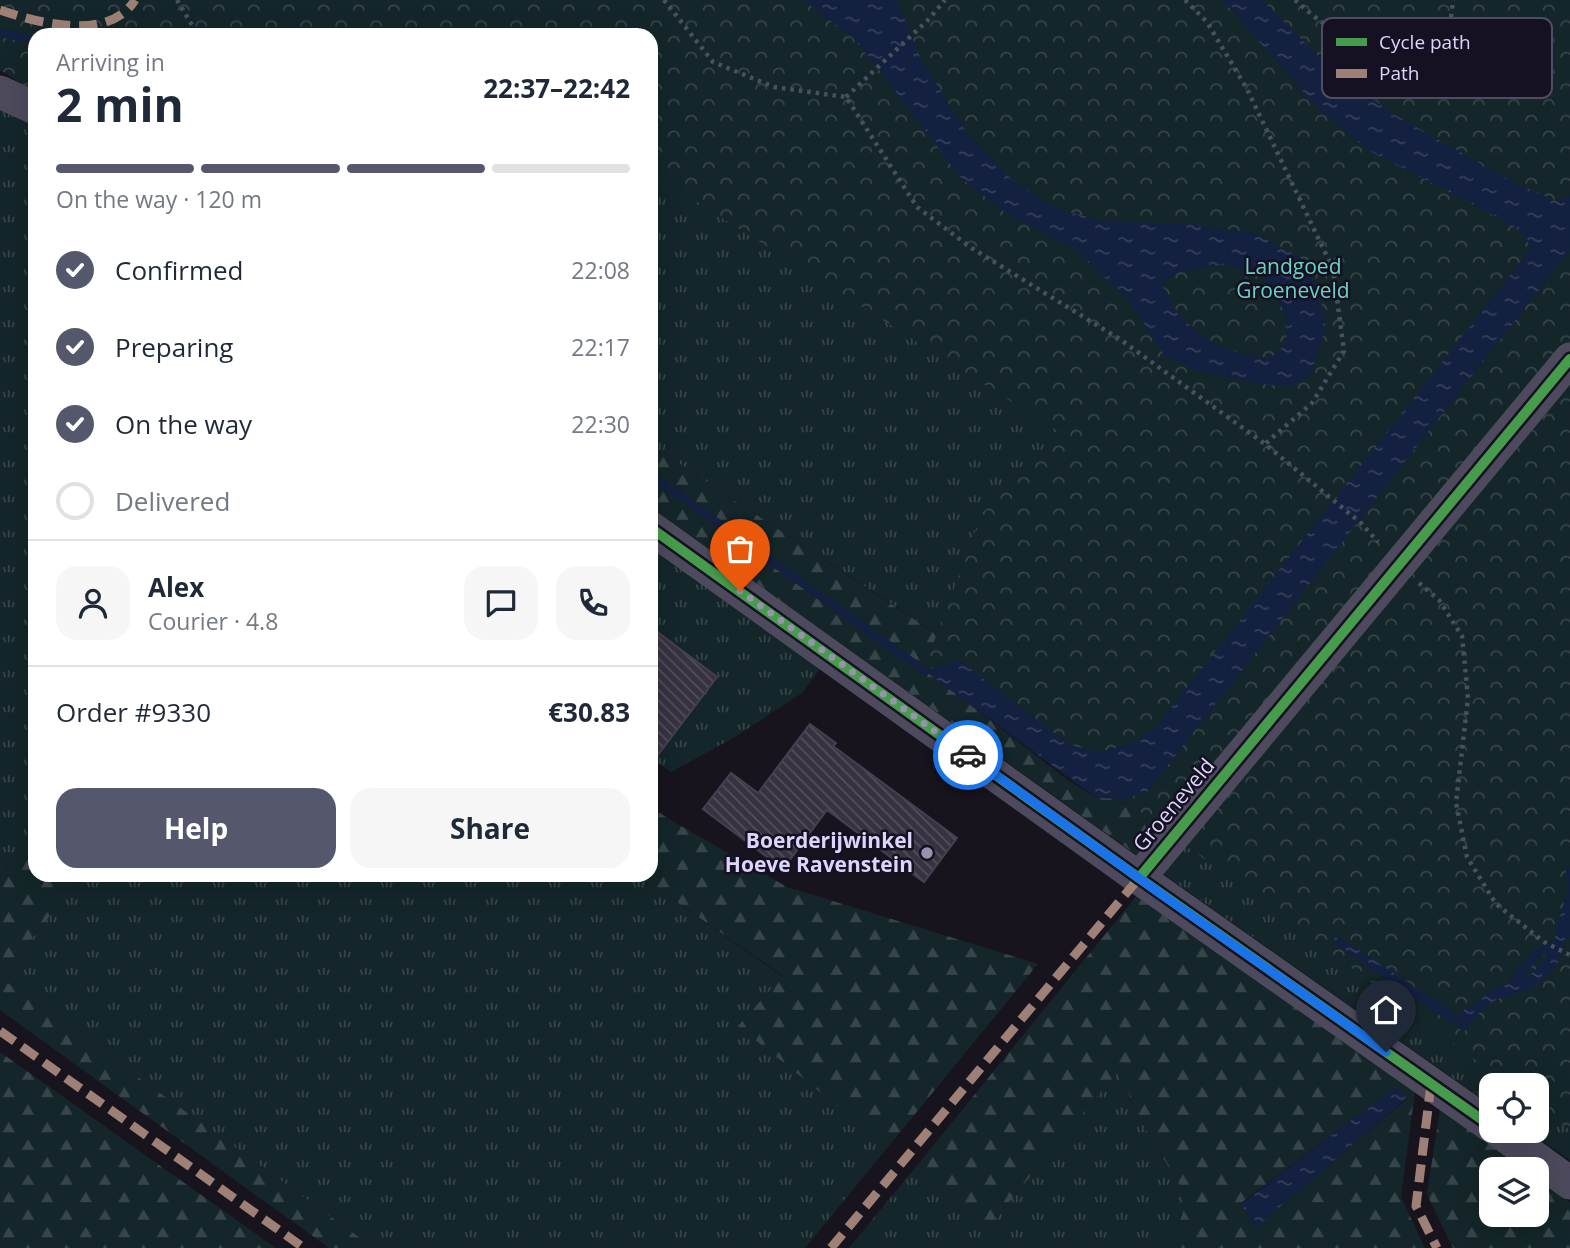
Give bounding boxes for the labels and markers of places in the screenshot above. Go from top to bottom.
pin [710,519,770,591]
place label: Boerderijwinkel Hoeve Ravenstein [725,826,913,878]
marker: Boerderijwinkel Hoeve Ravenstein [919,845,935,861]
pin [1356,980,1416,1052]

